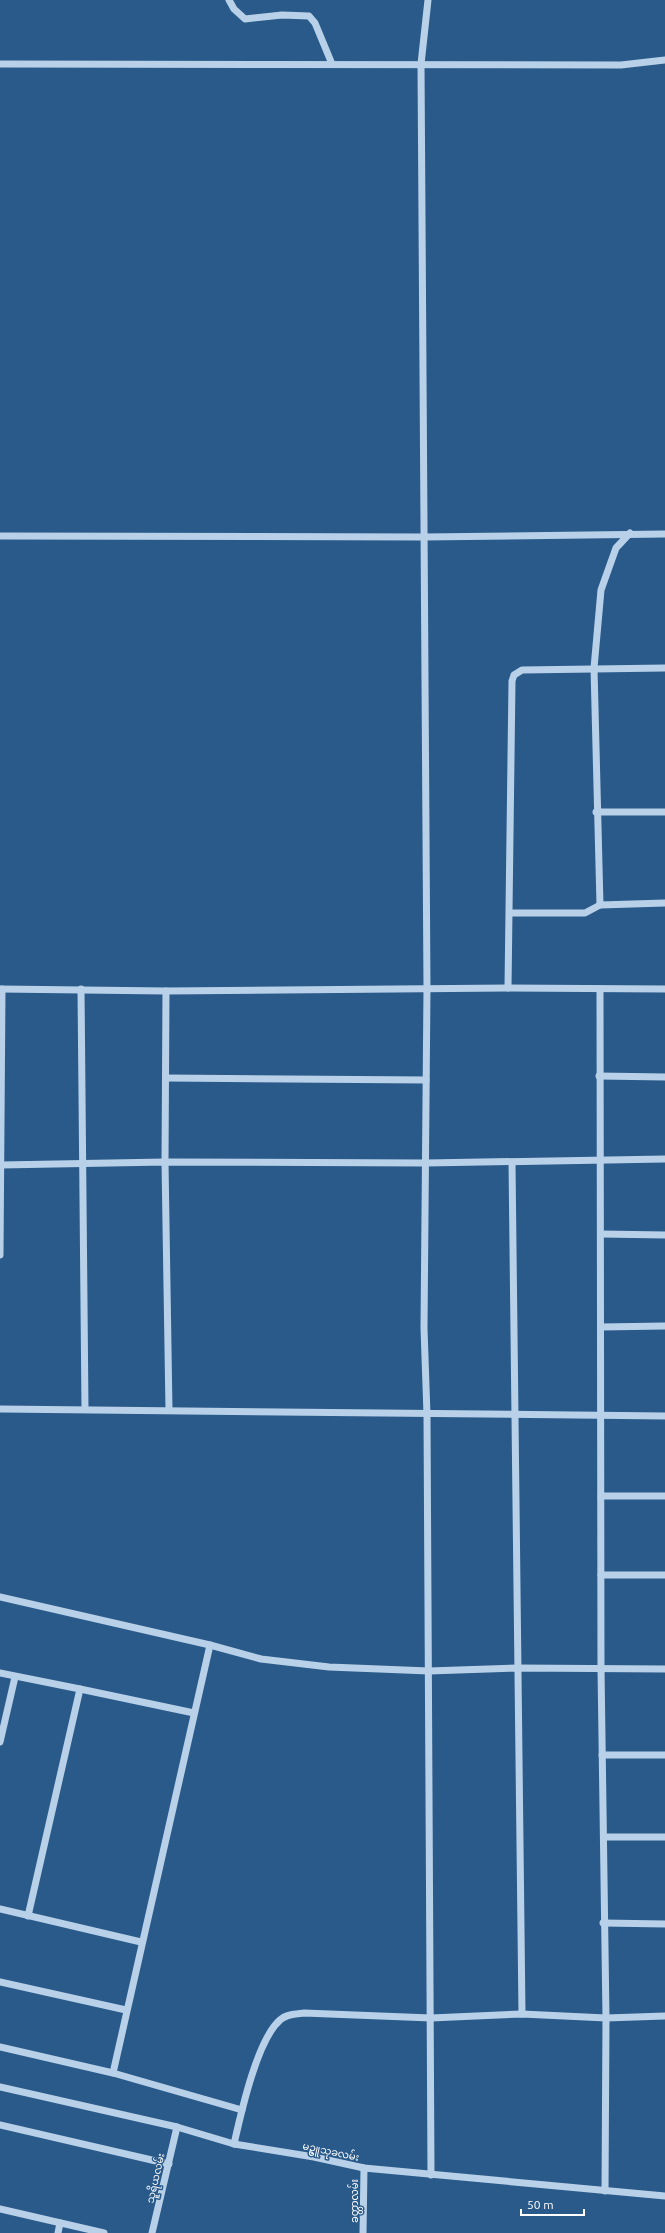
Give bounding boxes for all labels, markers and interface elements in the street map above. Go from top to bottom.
street label: မဥ္ဇူသုခလမ်း [301,2138,361,2166]
street label: သူရိယလမ်း [142,2152,169,2205]
street label: ခတ္တာလမ်း [347,2179,363,2223]
scale bar [521,2191,584,2217]
text: 50 m [527,2198,554,2211]

